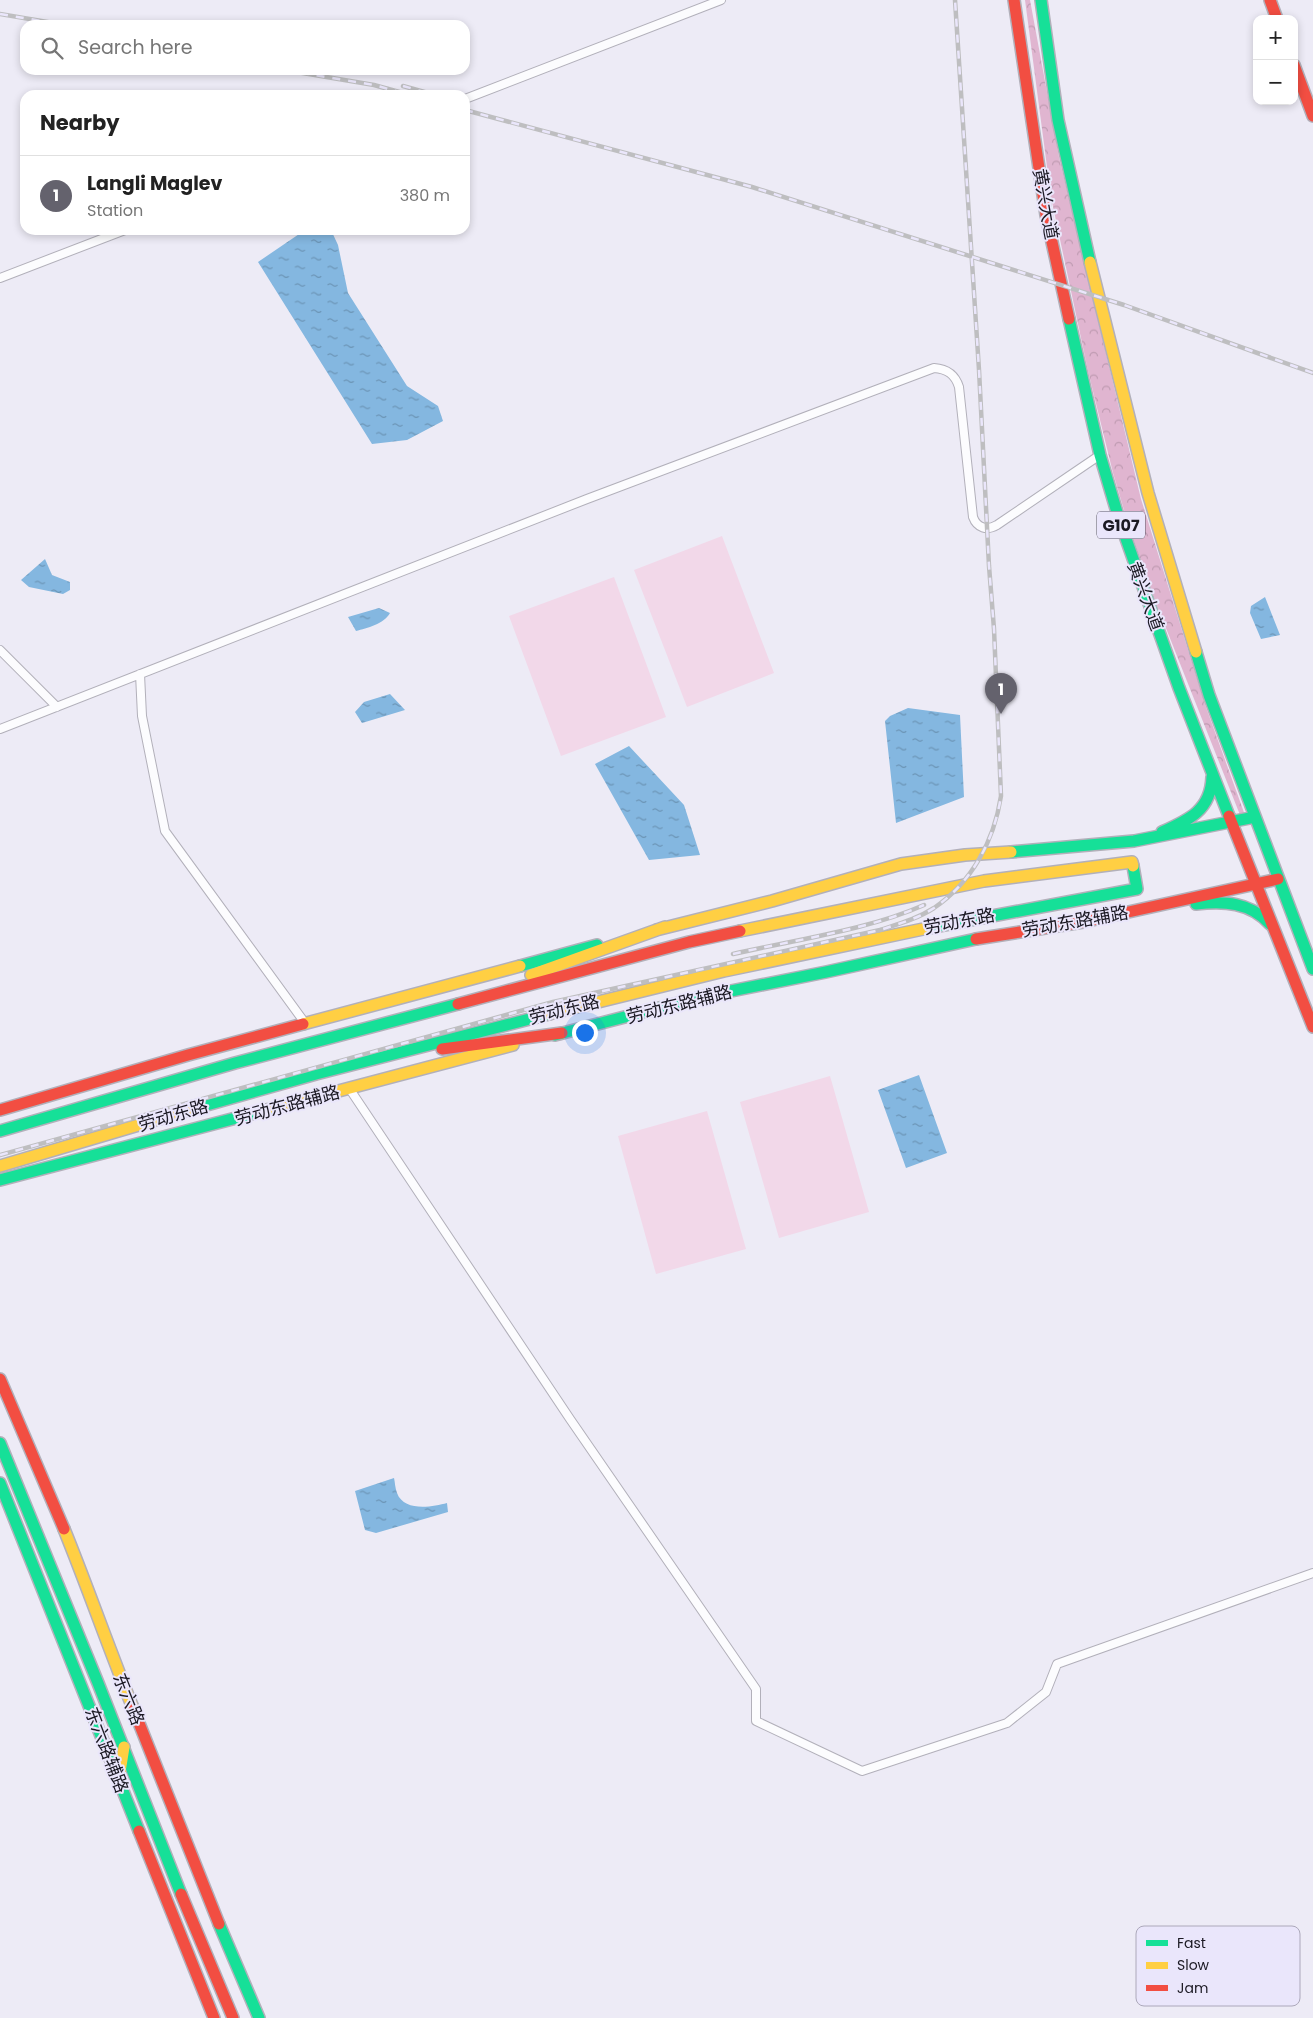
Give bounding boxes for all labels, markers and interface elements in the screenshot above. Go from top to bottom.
map controls [1253,15,1298,105]
button: + [1253,15,1298,60]
search box [20,20,470,75]
icon: search [38,34,66,62]
text: Search here [78,34,192,61]
button: − [1253,60,1298,105]
text: Nearby [40,108,120,137]
street label: 黄兴大道 [1027,166,1065,242]
text: Langli Maglev [87,170,222,197]
text: 1 [53,184,59,207]
text: 380 m [400,184,450,207]
text: Station [87,199,143,222]
road number: G107 [1097,512,1145,538]
street label: 黄兴大道 [1122,558,1170,634]
pin: 1 [985,673,1017,714]
street label: 劳动东路辅路 [1020,899,1130,943]
street label: 劳动东路 [921,902,997,940]
street label: 劳动东路辅路 [624,979,734,1029]
street label: 劳动东路 [526,988,602,1030]
your location [572,1020,598,1046]
street label: 劳动东路辅路 [232,1079,342,1131]
street label: 劳动东路 [135,1093,211,1137]
street label: 东六路 [107,1669,151,1729]
street label: 东六路辅路 [79,1704,135,1796]
legend [1136,1926,1300,2006]
text: Fast [1177,1933,1206,1953]
text: Slow [1177,1955,1210,1975]
text: Jam [1177,1978,1208,1998]

